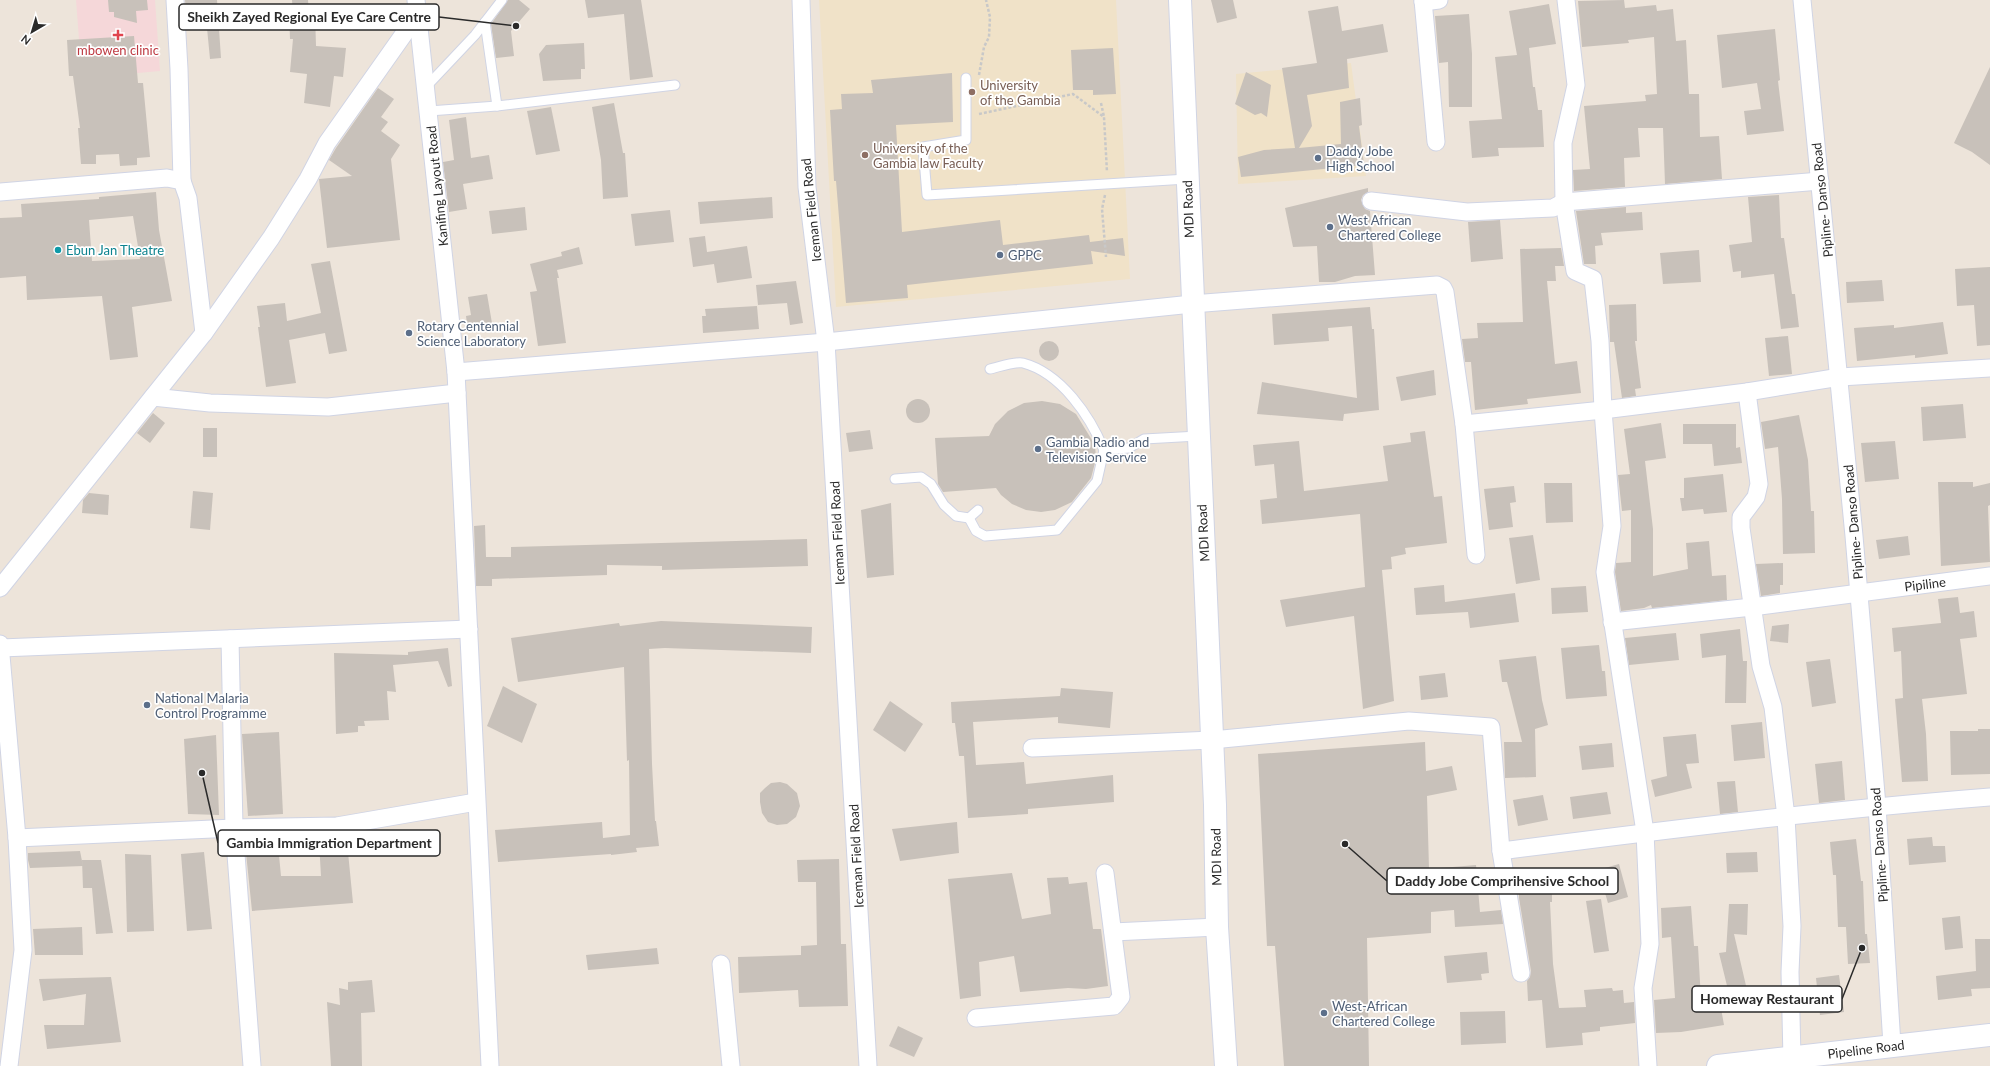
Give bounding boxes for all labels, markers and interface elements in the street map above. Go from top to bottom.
callout: Sheikh Zayed Regional Eye Care Centre [179,4,439,30]
text: Sheikh Zayed Regional Eye Care Centre [187,8,431,25]
north arrow [12,12,52,52]
marker: mbowen clinic [112,29,124,41]
text: N [18,33,33,48]
place label: mbowen clinic [77,42,159,58]
place label: University of the Gambia [980,77,1060,108]
marker: University of the Gambia [967,87,977,97]
street label: Kanifing Layout Road [423,125,451,247]
place label: University of the Gambia law Faculty [873,140,984,171]
street label: Pipline- Danso Road [1808,142,1836,258]
place label: Daddy Jobe High School [1326,143,1395,174]
marker: University of the Gambia law Faculty [860,150,870,160]
marker: Daddy Jobe High School [1313,153,1323,163]
street label: Iceman Field Road [798,157,824,263]
street label: MDI Road [1179,180,1197,238]
place label: West African Chartered College [1338,212,1441,243]
marker: West African Chartered College [1325,222,1335,232]
place label: Ebun Jan Theatre [66,242,164,258]
marker: Ebun Jan Theatre [53,245,63,255]
place label: GPPC [1008,247,1042,263]
marker: GPPC [995,250,1005,260]
place label: Rotary Centennial Science Laboratory [417,318,526,349]
marker: Rotary Centennial Science Laboratory [404,328,414,338]
place label: Gambia Radio and Television Service [1046,434,1149,465]
marker: Gambia Radio and Television Service [1033,444,1043,454]
street label: Pipline- Danso Road [1840,464,1866,580]
street label: Iceman Field Road [826,481,848,585]
street label: MDI Road [1193,504,1213,562]
street label: Pipiline [1903,574,1947,594]
place label: National Malaria Control Programme [155,690,267,721]
marker: National Malaria Control Programme [142,700,152,710]
street label: Pipline- Danso Road [1867,787,1891,903]
street label: Iceman Field Road [845,804,867,908]
street label: MDI Road [1207,828,1225,886]
callout: Gambia Immigration Department [218,830,440,856]
text: Gambia Immigration Department [226,834,433,851]
callout: Daddy Jobe Comprihensive School [1387,868,1618,894]
text: Daddy Jobe Comprihensive School [1395,872,1609,889]
callout: Homeway Restaurant [1692,986,1842,1012]
text: Homeway Restaurant [1700,990,1835,1007]
place label: West-African Chartered College [1332,998,1435,1029]
marker: West-African Chartered College [1319,1008,1329,1018]
street label: Pipeline Road [1827,1036,1905,1062]

